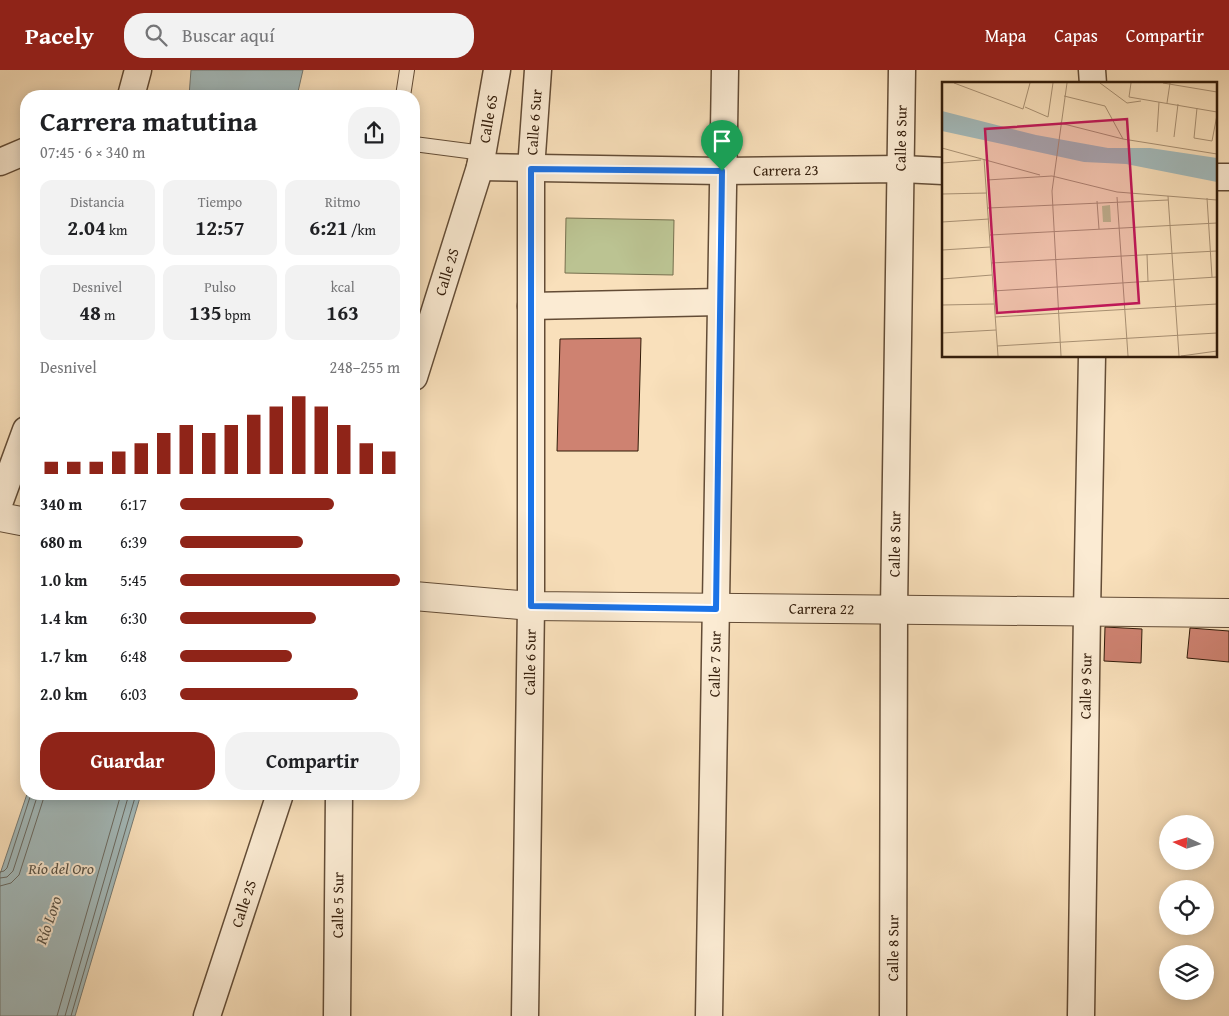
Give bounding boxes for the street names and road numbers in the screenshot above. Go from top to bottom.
street label: Calle 6 Sur [521,88,547,156]
street label: Calle 6S [473,93,502,145]
street label: Calle 8 Sur [889,105,911,171]
street label: Carrera 23 [753,159,819,181]
street label: Calle 2S [429,246,464,298]
street label: Calle 8 Sur [883,511,905,577]
street label: Carrera 22 [789,598,854,619]
street label: Calle 6 Sur [519,629,541,695]
street label: Calle 7 Sur [703,631,726,697]
street label: Calle 9 Sur [1074,653,1096,719]
street label: Calle 5 Sur [327,872,348,938]
street label: Calle 2S [226,877,261,930]
street label: Calle 8 Sur [882,915,903,981]

